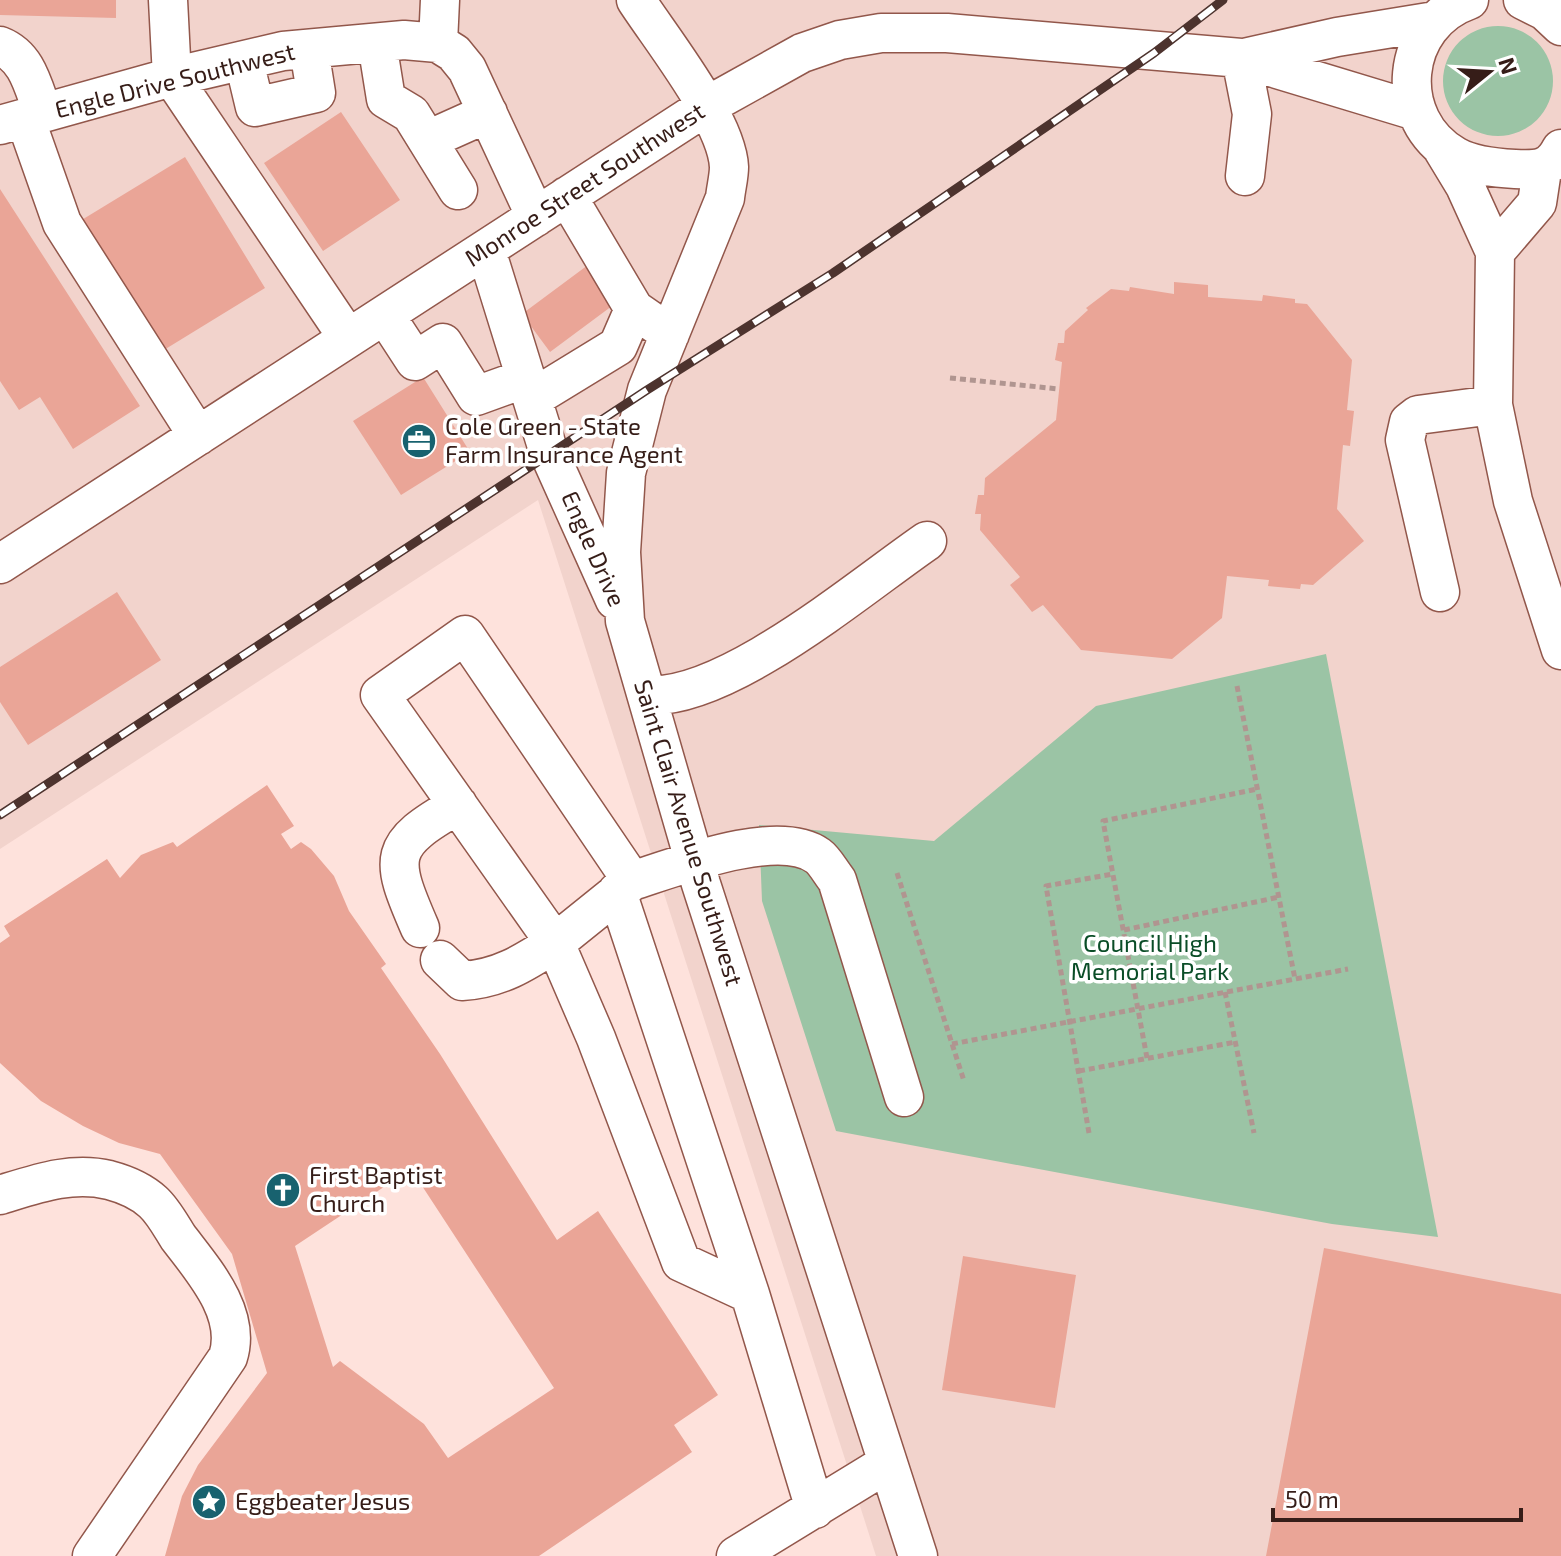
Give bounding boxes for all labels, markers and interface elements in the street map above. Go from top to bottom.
north arrow [1449,32,1529,112]
street label: Engle Drive Southwest [52,36,298,123]
text: N [1494,54,1524,77]
street label: Monroe Street Southwest [459,95,709,272]
place label: Cole Green - State Farm Insurance Agent [445,411,683,468]
office icon: Cole Green - State Farm Insurance Agent [400,422,438,460]
street label: Engle Drive [556,486,633,611]
street label: Saint Clair Avenue Southwest [629,676,750,989]
park label: Council High Memorial Park [1071,928,1229,985]
place label: First Baptist Church [309,1160,443,1217]
church icon: First Baptist Church [264,1171,302,1209]
scale bar [1273,1472,1521,1522]
place icon: Eggbeater Jesus [190,1483,228,1521]
text: 50 m [1285,1484,1339,1513]
place label: Eggbeater Jesus [235,1486,410,1515]

